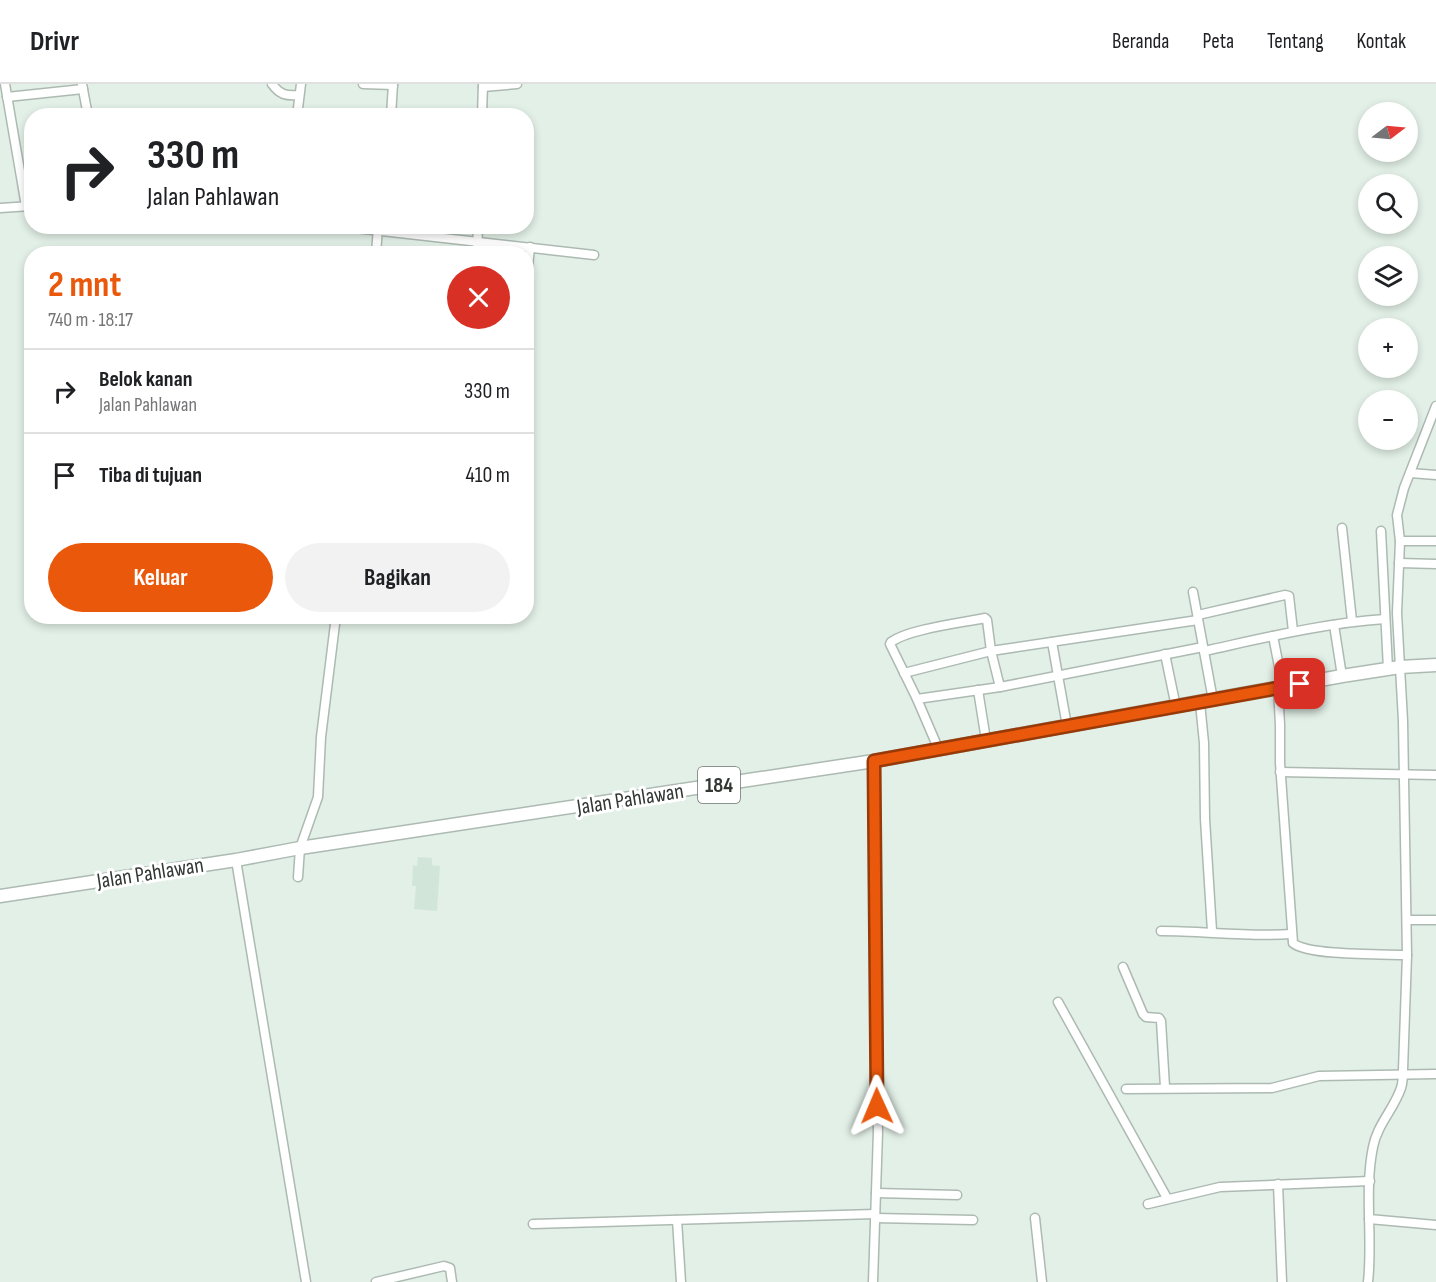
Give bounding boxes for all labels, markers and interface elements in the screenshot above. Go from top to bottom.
text: Drivr [30,25,79,58]
text: Beranda [1112,29,1169,54]
text: Peta [1202,29,1234,54]
text: Tentang [1267,29,1324,54]
text: Kontak [1357,29,1406,54]
north arrow [1358,102,1418,162]
map controls [1358,102,1418,450]
text: 330 m [147,130,239,181]
icon: right [48,132,126,210]
button: search [1358,174,1418,234]
text: Jalan Pahlawan [147,181,279,213]
button: layers [1358,246,1418,306]
text: 2 mnt [48,264,121,307]
button: close [447,266,510,329]
text: 740 m · 18:17 [48,308,133,332]
button: + [1358,318,1418,378]
text: Belok kanan [99,366,192,393]
icon: right [48,375,81,408]
text: 330 m [464,378,510,405]
button: − [1358,390,1418,450]
text: Jalan Pahlawan [99,393,197,417]
icon: arrive [48,459,81,492]
text: Tiba di tujuan [99,462,202,489]
text: 410 m [466,462,510,489]
button: Keluar [48,543,273,612]
button: Bagikan [285,543,510,612]
pin [1274,658,1325,709]
icon: arrive [1283,667,1316,700]
road number: 184 [698,767,740,803]
street label: Jalan Pahlawan [574,778,686,821]
street label: Jalan Pahlawan [94,852,206,895]
position arrow [845,1074,909,1138]

